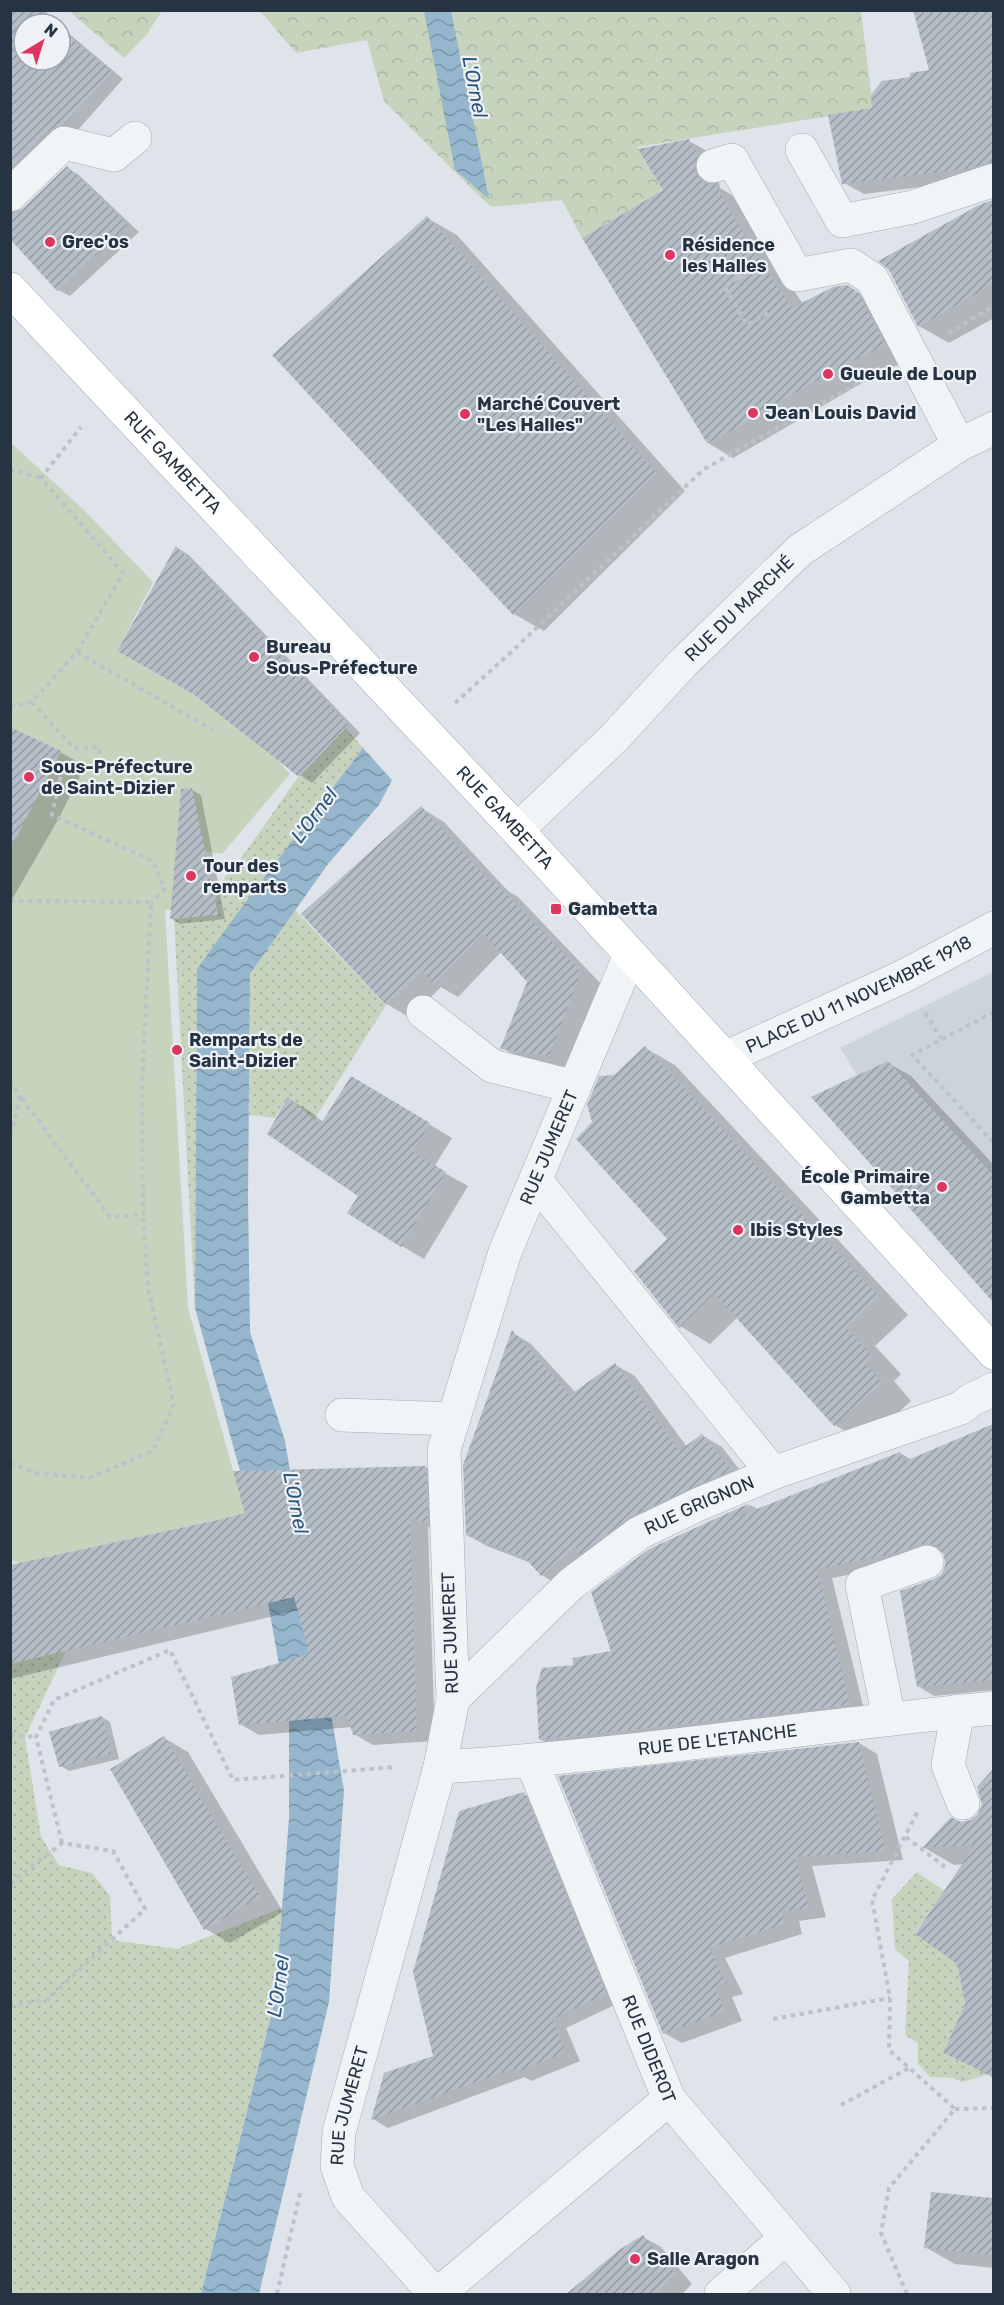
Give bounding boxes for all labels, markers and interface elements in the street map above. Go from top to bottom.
north arrow [12,12,72,72]
text: N [41,20,61,42]
water label: L'Ornel [457,54,493,121]
place label: Grec'os [62,231,129,253]
place label: Résidence les Halles [682,234,775,277]
marker: Grec'os [43,235,57,249]
marker: Résidence les Halles [663,248,677,262]
place label: Gueule de Loup [840,363,977,385]
marker: Gueule de Loup [821,367,835,381]
place label: Marché Couvert "Les Halles" [477,393,620,436]
place label: Jean Louis David [765,402,916,424]
marker: Jean Louis David [746,406,760,420]
street label: RUE GAMBETTA [119,407,226,519]
marker: Marché Couvert "Les Halles" [458,407,472,421]
street label: RUE DU MARCHÉ [680,551,799,666]
place label: Bureau Sous-Préfecture [266,636,418,679]
marker: Bureau Sous-Préfecture [247,650,261,664]
place label: Sous-Préfecture de Saint-Dizier [41,756,193,799]
street label: RUE GAMBETTA [452,761,558,874]
marker: Sous-Préfecture de Saint-Dizier [22,770,36,784]
water label: L'Ornel [286,782,343,847]
place label: Tour des remparts [203,855,287,898]
marker: Tour des remparts [184,869,198,883]
place label: Gambetta [568,898,658,920]
marker: Gambetta [549,902,563,916]
street label: PLACE DU 11 NOVEMBRE 1918 [742,931,976,1058]
place label: Remparts de Saint-Dizier [189,1029,303,1072]
marker: Remparts de Saint-Dizier [170,1043,184,1057]
street label: RUE JUMERET [515,1087,583,1208]
place label: École Primaire Gambetta [801,1166,930,1209]
marker: École Primaire Gambetta [935,1180,949,1194]
place label: Ibis Styles [750,1219,843,1241]
marker: Ibis Styles [731,1223,745,1237]
water label: L'Ornel [278,1470,314,1537]
street label: RUE GRIGNON [641,1471,757,1540]
street label: RUE JUMERET [437,1572,463,1694]
street label: RUE DE L'ETANCHE [637,1719,798,1760]
water label: L'Ornel [262,1952,294,2019]
street label: RUE DIDEROT [617,1992,681,2106]
street label: RUE JUMERET [326,2043,373,2166]
place label: Salle Aragon [647,2248,759,2270]
marker: Salle Aragon [628,2252,642,2266]

